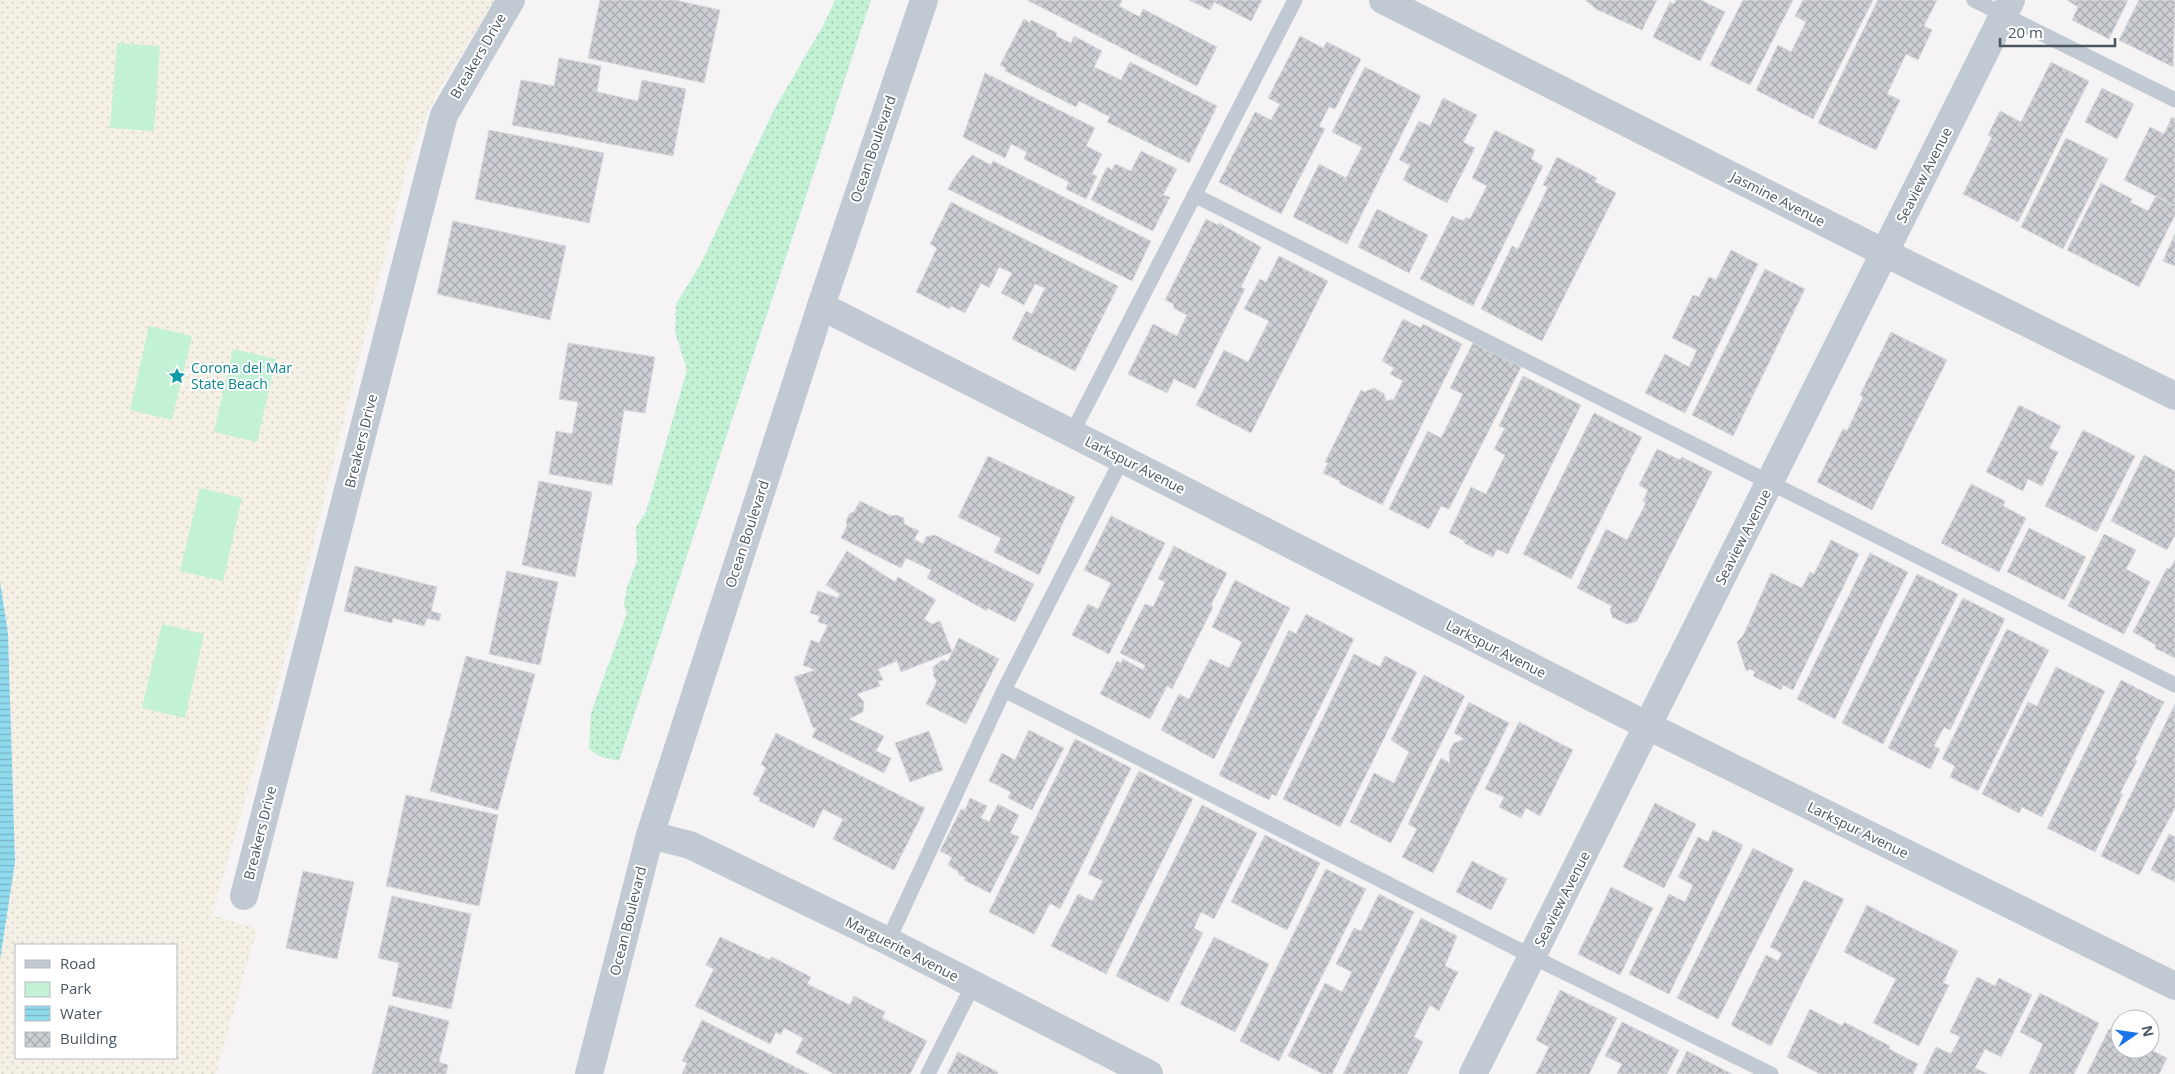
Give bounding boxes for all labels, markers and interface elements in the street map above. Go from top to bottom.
street label: Breakers Drive [445,9,510,102]
scale bar [2000,15,2115,47]
text: 20 m [2008,22,2043,42]
street label: Ocean Boulevard [845,93,900,205]
street label: Seaview Avenue [1891,124,1956,226]
street label: Jasmine Avenue [1726,166,1829,231]
place label: Corona del Mar State Beach [191,358,292,393]
place icon: Corona del Mar State Beach [167,366,187,386]
street label: Breakers Drive [340,392,381,490]
street label: Larkspur Avenue [1082,431,1189,498]
street label: Ocean Boulevard [720,478,773,590]
street label: Seaview Avenue [1710,486,1775,588]
street label: Larkspur Avenue [1443,615,1550,682]
street label: Breakers Drive [239,784,280,882]
street label: Larkspur Avenue [1805,797,1912,862]
street label: Seaview Avenue [1529,848,1594,950]
street label: Ocean Boulevard [605,864,650,977]
street label: Marguerite Avenue [842,912,962,985]
legend [15,944,178,1059]
text: Road [60,953,96,973]
text: Park [60,978,91,998]
text: Water [60,1003,102,1023]
north arrow [2110,1009,2160,1059]
text: N [2138,1023,2159,1039]
text: Building [60,1028,117,1048]

